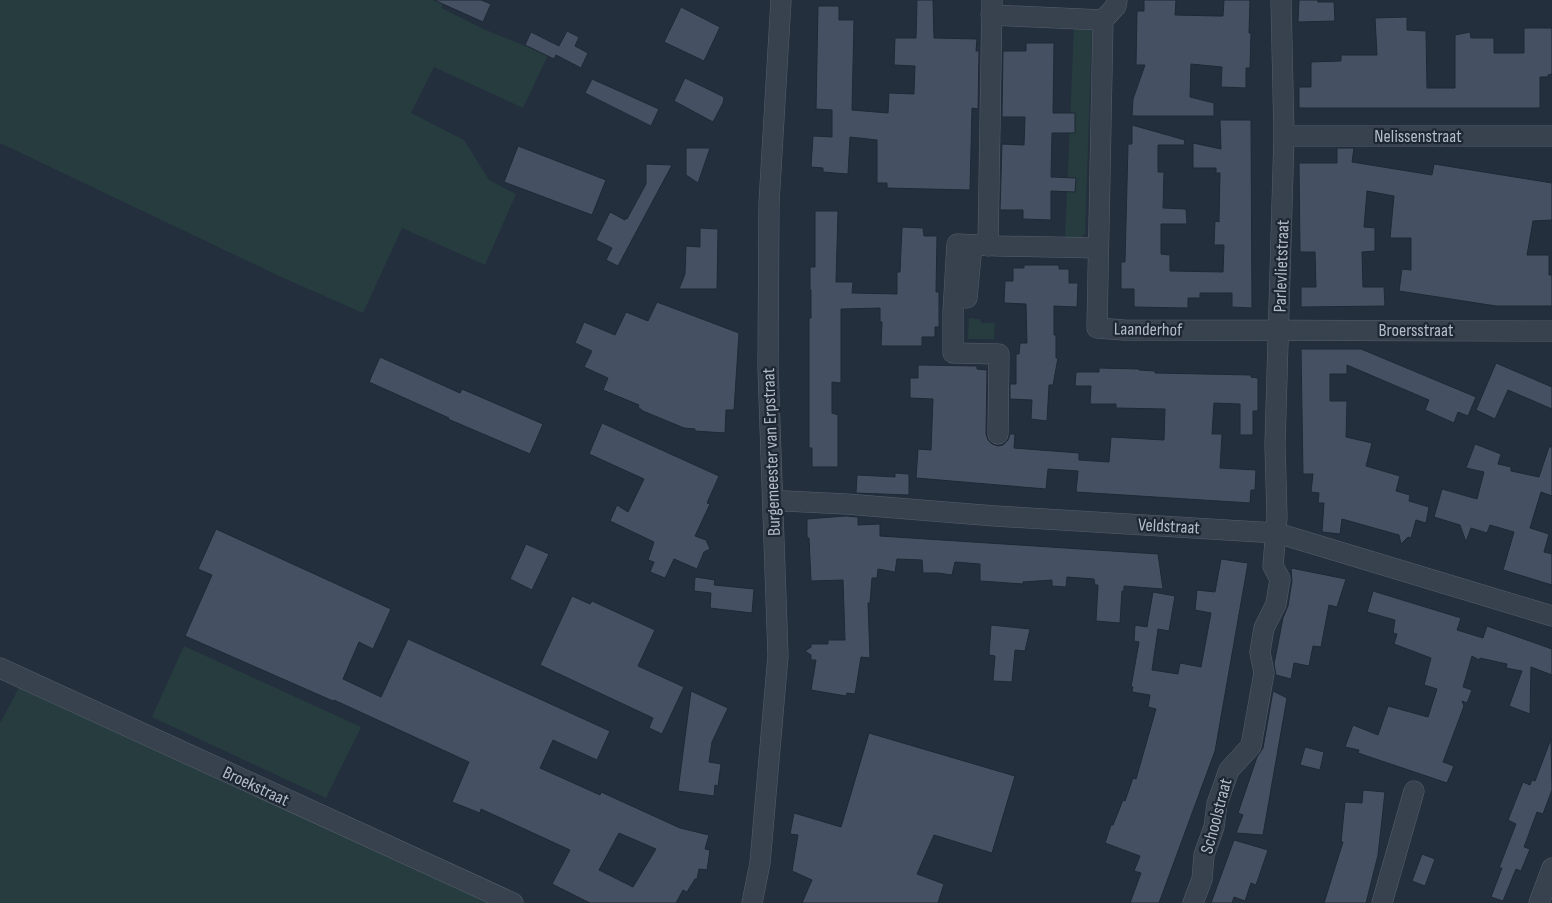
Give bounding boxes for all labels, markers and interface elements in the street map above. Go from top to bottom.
street label: Nelissenstraat [1374,126,1462,147]
street label: Parlevlietstraat [1269,219,1294,313]
street label: Laanderhof [1114,318,1183,341]
street label: Broersstraat [1379,320,1454,341]
street label: Burgemeester van Erpstraat [758,367,785,536]
street label: Veldstraat [1138,514,1201,539]
street label: Broekstraat [219,762,293,811]
street label: Schoolstraat [1196,776,1237,856]

